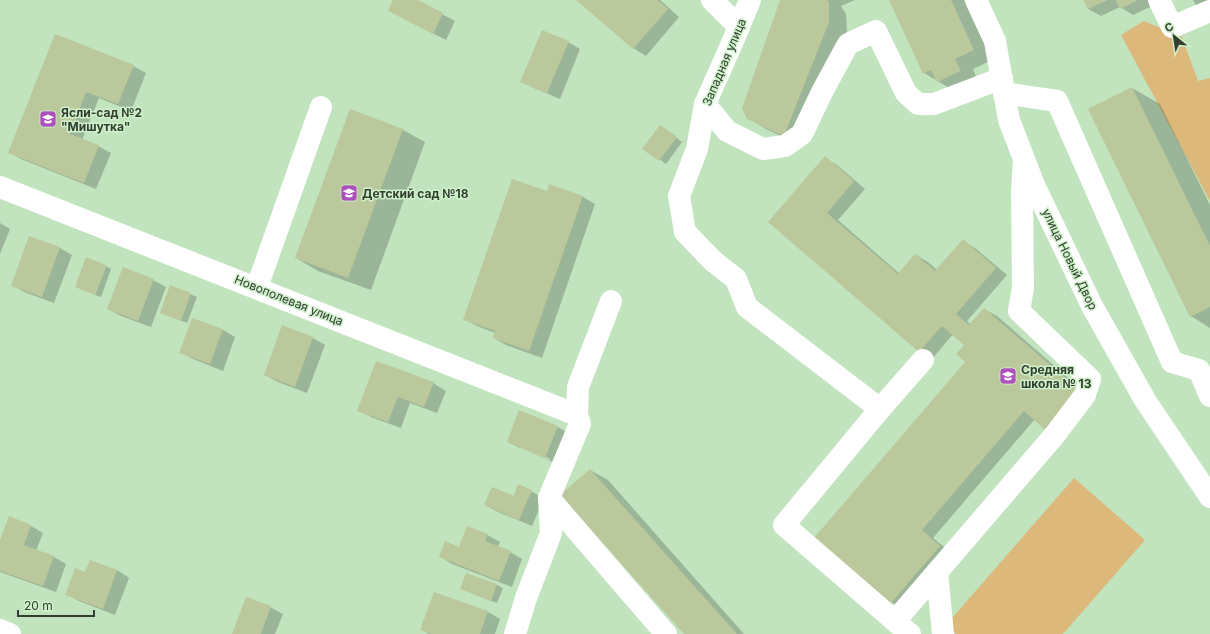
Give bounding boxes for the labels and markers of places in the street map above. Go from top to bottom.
place label: Ясли-сад №2 "Мишутка" [61,105,142,134]
school or university icon: Ясли-сад №2 "Мишутка" [38,109,58,129]
school or university icon: Детский сад №18 [339,183,359,203]
place label: Детский сад №18 [362,186,469,201]
place label: Средняя школа № 13 [1021,362,1092,391]
school or university icon: Средняя школа № 13 [998,366,1018,386]

